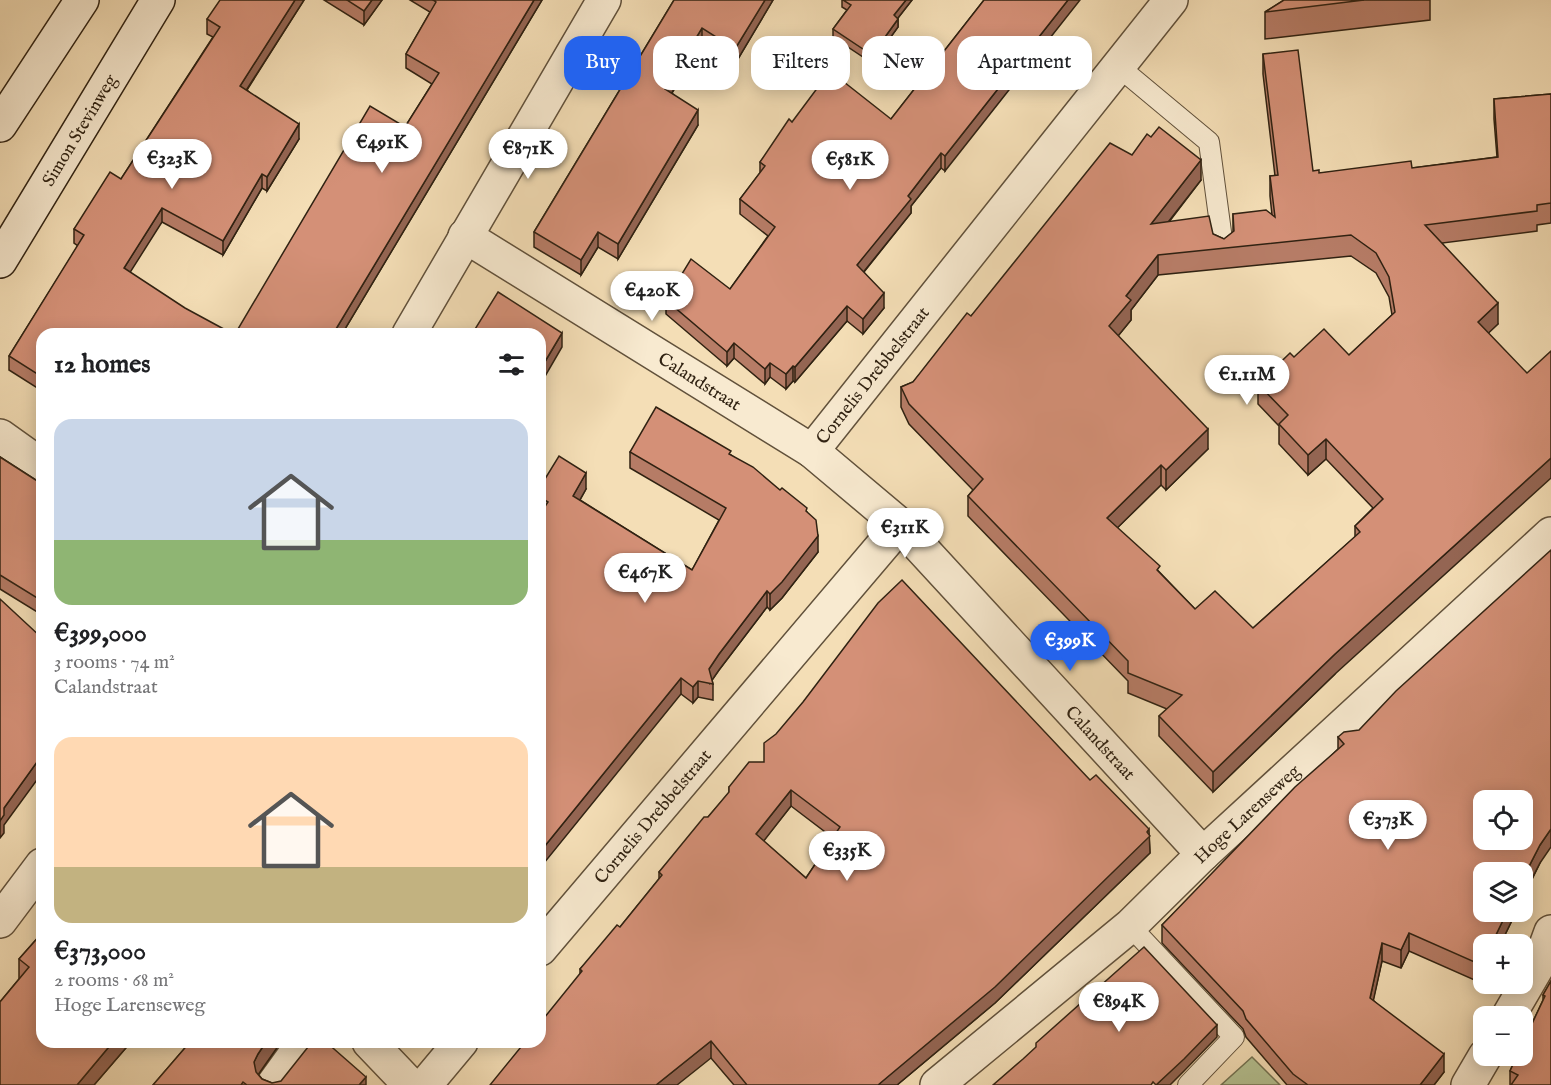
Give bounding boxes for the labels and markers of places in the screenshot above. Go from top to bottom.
pin: €491K [340,123,424,174]
pin: €871K [486,129,570,180]
pin: €323K [130,139,214,190]
pin: €581K [808,140,892,191]
pin: €420K [610,271,694,322]
pin: €1.11M [1198,355,1296,406]
pin: €311K [863,508,947,559]
pin: €467K [603,553,687,604]
pin: €399K [1028,621,1112,672]
pin: €373K [1346,800,1430,851]
pin: €335K [805,831,889,882]
pin: €894K [1077,982,1161,1033]

